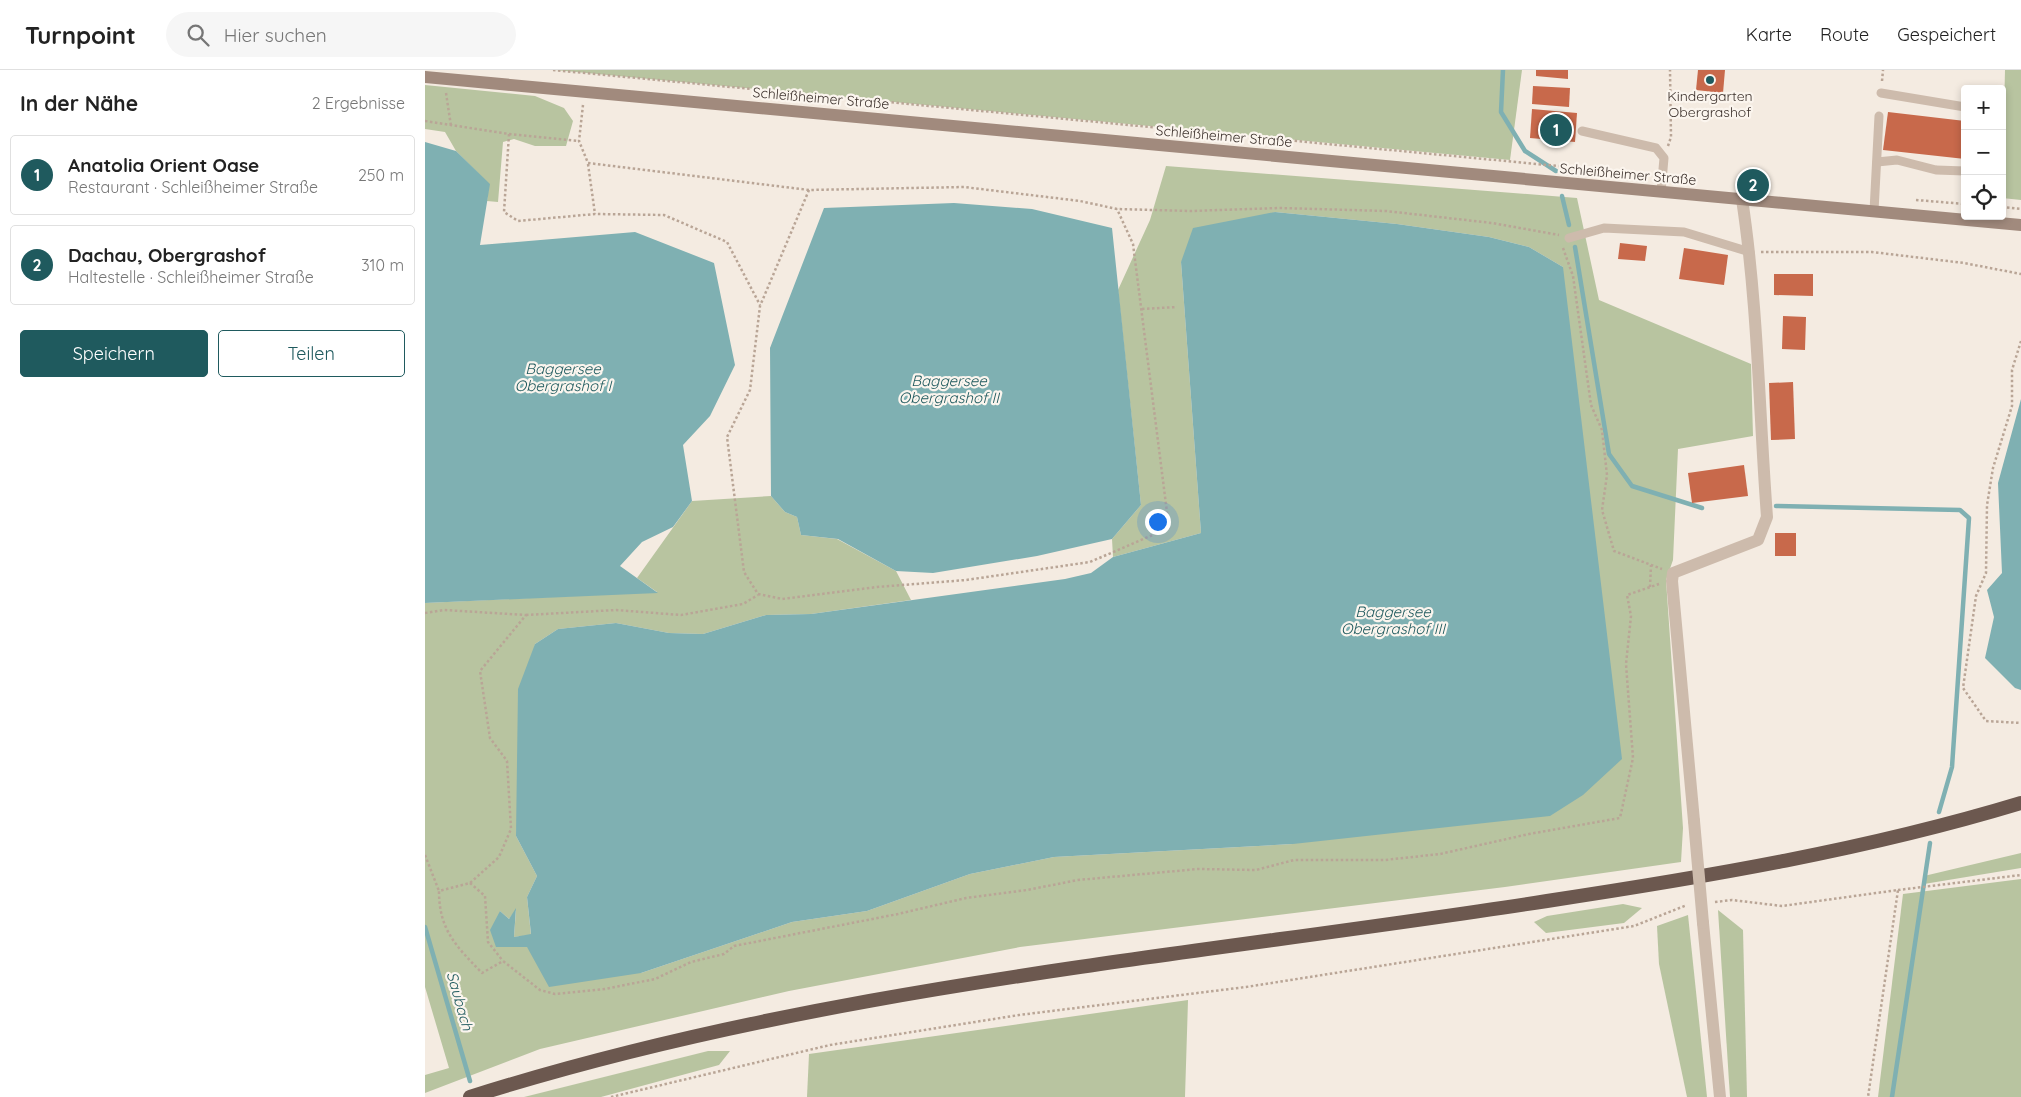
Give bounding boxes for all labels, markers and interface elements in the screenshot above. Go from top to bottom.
search box [166,12,516,57]
text: Turnpoint [25,20,136,50]
icon: search [184,21,212,49]
text: Hier suchen [224,23,327,47]
text: Karte [1746,23,1792,46]
text: Route [1820,23,1869,46]
text: Gespeichert [1897,23,1996,46]
marker: Kindergarten Obergrashof [1704,74,1716,86]
street label: Schleißheimer Straße [752,83,890,113]
map controls [1961,85,2006,220]
button: + [1961,85,2006,130]
place label: Kindergarten Obergrashof [1667,87,1753,121]
text: In der Nähe [20,90,138,116]
text: 2 Ergebnisse [312,93,405,113]
pin: 1 [1540,111,1572,149]
street label: Schleißheimer Straße [1155,121,1293,151]
button: − [1961,130,2006,175]
text: Anatolia Orient Oase [68,153,259,177]
street label: Schleißheimer Straße [1559,159,1697,189]
text: 1 [34,165,40,185]
text: 250 m [358,165,404,185]
pin: 2 [1737,166,1769,204]
button: locate [1961,175,2006,220]
text: Restaurant · Schleißheimer Straße [68,177,318,197]
text: Dachau, Obergrashof [68,243,266,267]
text: 2 [32,255,42,275]
text: 310 m [361,255,404,275]
text: Haltestelle · Schleißheimer Straße [68,267,314,287]
button: Speichern [20,330,208,377]
button: Teilen [218,330,405,377]
water label: Baggersee Obergrashof I [515,359,613,395]
water label: Baggersee Obergrashof II [899,371,1000,407]
your location [1145,509,1171,535]
water label: Baggersee Obergrashof III [1341,602,1446,638]
water label: Saubach [443,969,478,1033]

